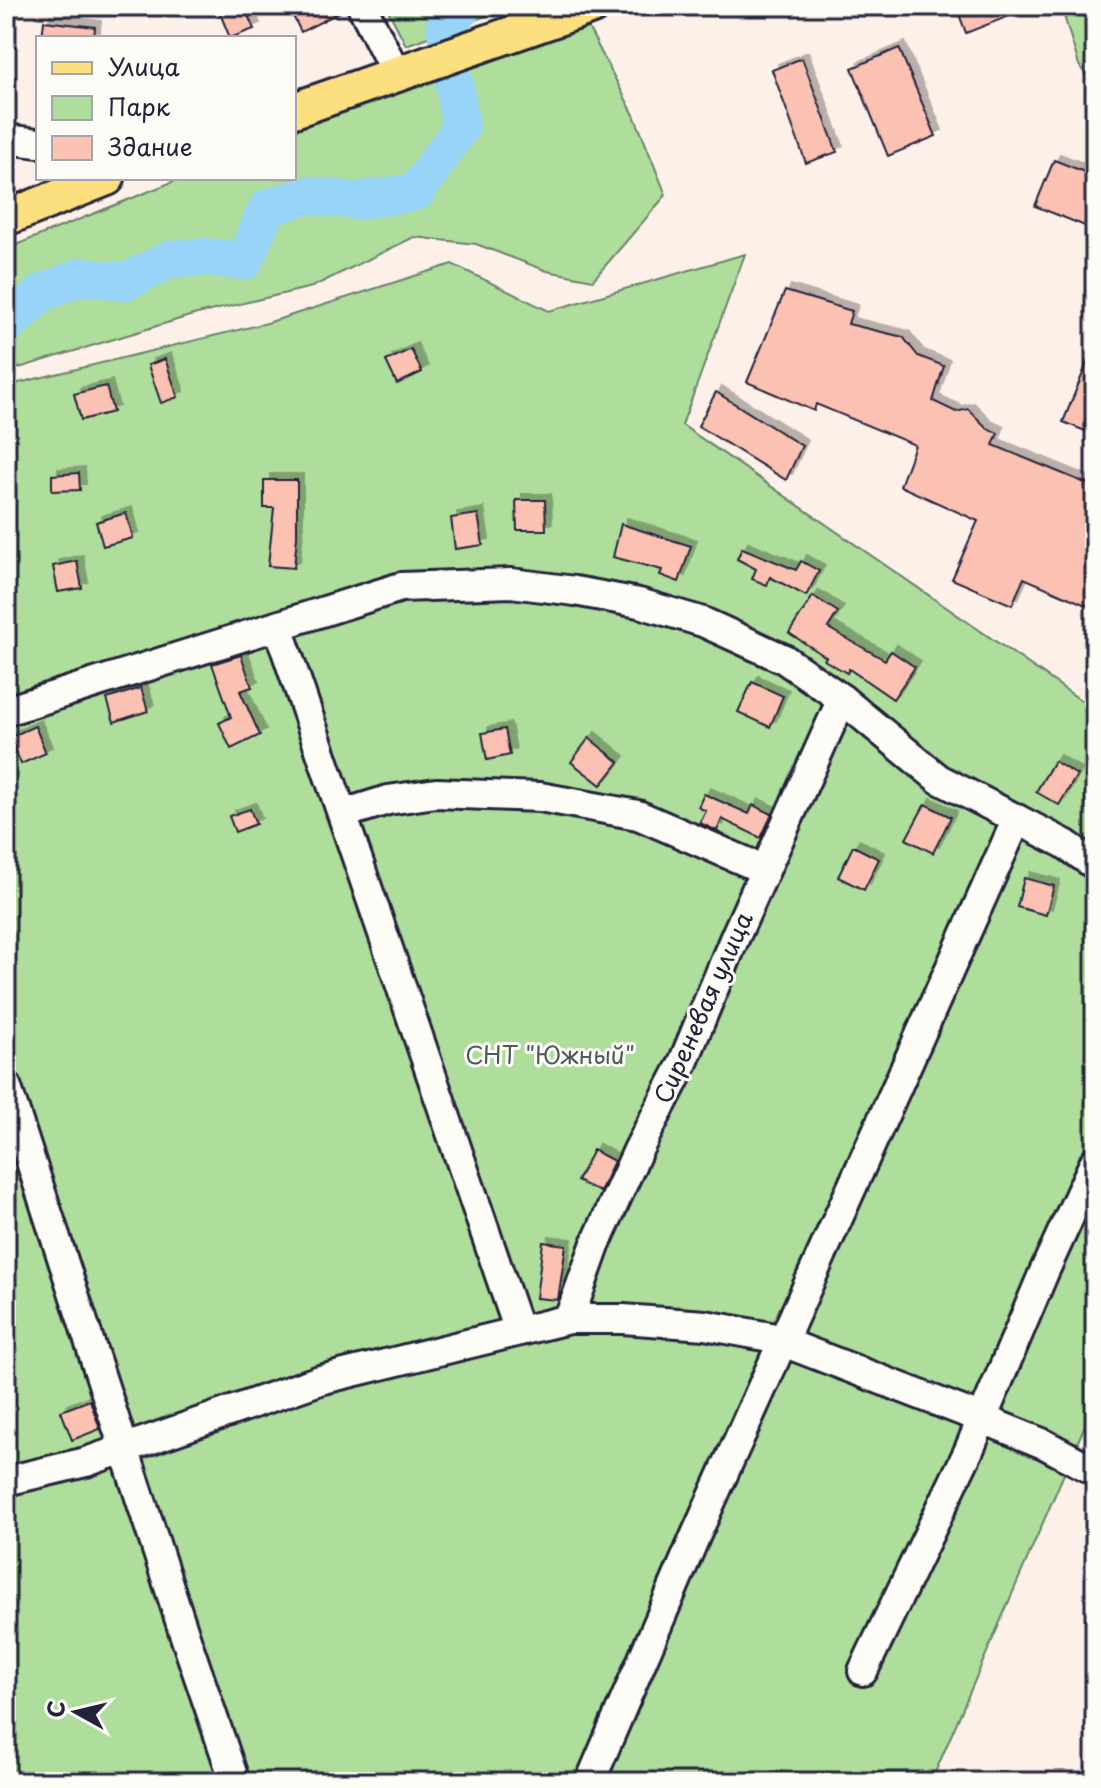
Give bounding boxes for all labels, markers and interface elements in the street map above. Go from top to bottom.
legend [36,36,296,180]
text: Улица [108,48,180,84]
text: Парк [108,88,171,124]
text: Здание [108,128,193,164]
street label: Сиреневая улица [644,906,761,1109]
park label: СНТ "Южный" [465,1036,635,1072]
north arrow [36,1672,116,1752]
text: С [37,1699,72,1719]

